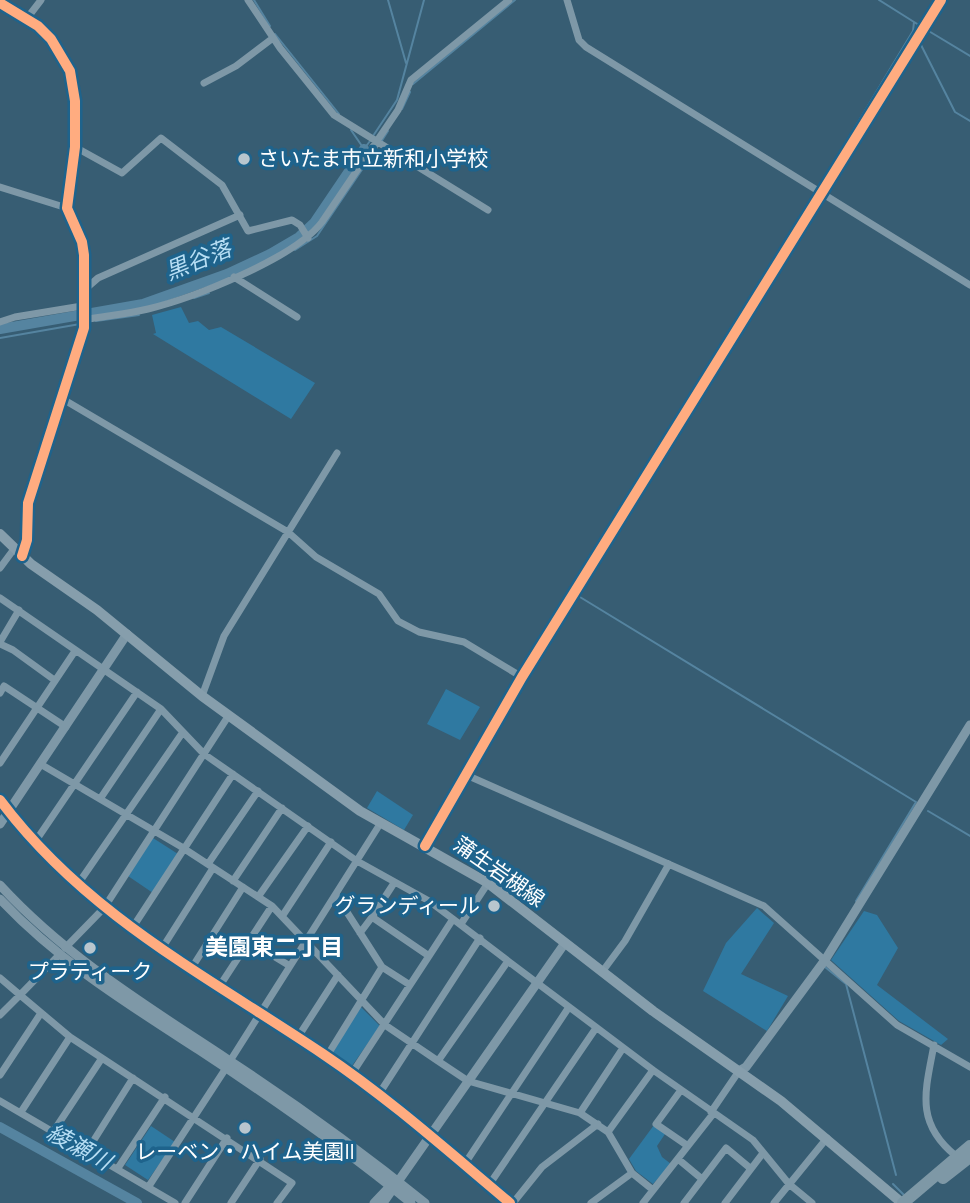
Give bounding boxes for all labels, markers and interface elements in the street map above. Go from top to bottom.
place label: さいたま市立新和小学校 [258,142,488,174]
marker: さいたま市立新和小学校 [236,151,252,167]
water label: 黒谷落 [159,229,240,289]
street label: 蒲生岩槻線 [447,828,552,914]
place label: グランディール [334,889,480,921]
marker: グランディール [486,898,502,914]
district label: 美園東二丁目 [205,929,343,964]
marker: プラティーク [82,940,98,956]
place label: プラティーク [28,955,152,987]
water label: 綾瀬川 [41,1115,121,1180]
marker: レーベン・ハイム美園II [237,1120,253,1136]
place label: レーベン・ハイム美園II [135,1135,355,1167]

